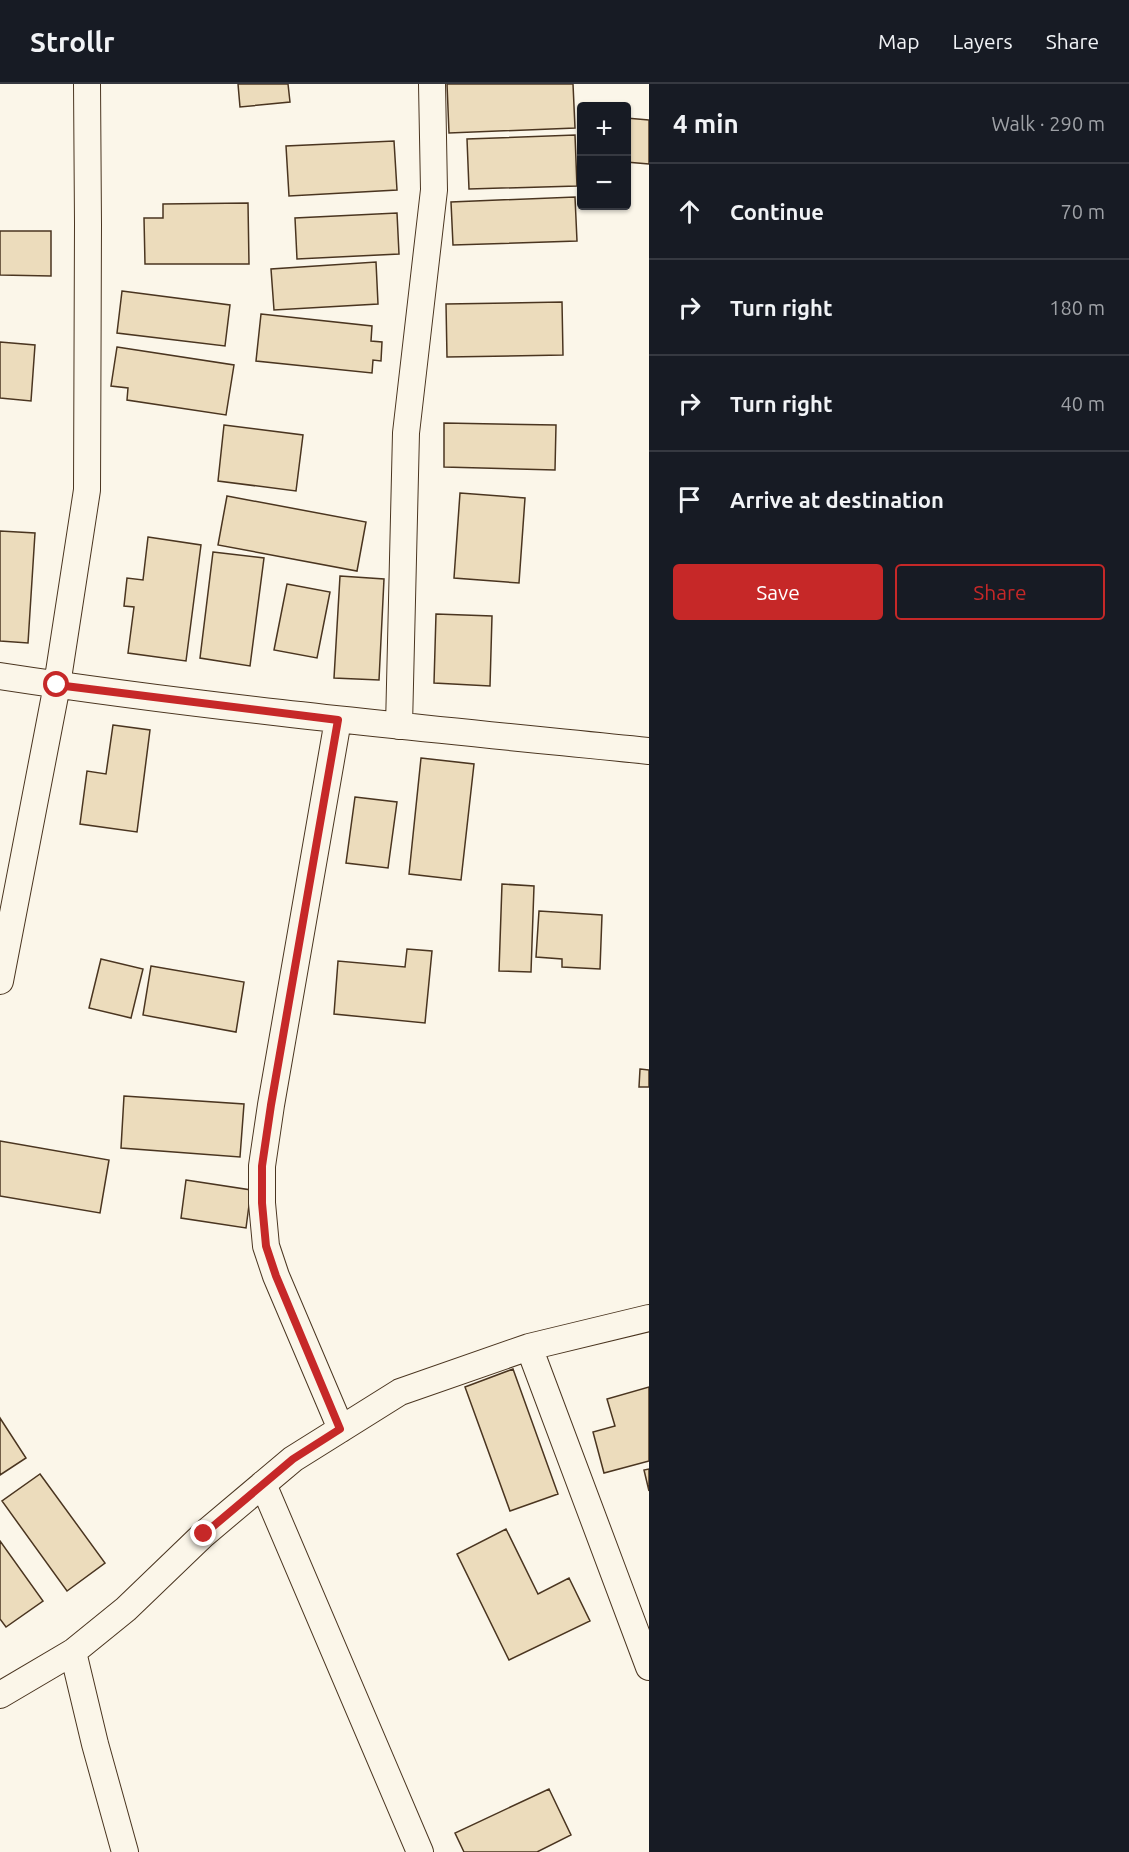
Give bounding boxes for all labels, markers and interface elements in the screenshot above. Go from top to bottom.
text: Strollr [30,26,115,57]
text: Map [878,29,919,53]
text: Layers [952,29,1013,53]
text: Share [1046,29,1099,53]
map controls [577,102,631,210]
button: + [577,102,631,156]
text: 4 min [673,109,739,138]
text: Walk · 290 m [992,112,1105,135]
button: − [577,156,631,210]
icon: ahead [673,195,706,228]
text: Continue [730,199,824,224]
text: 70 m [1061,200,1105,223]
icon: right [673,291,706,324]
text: Turn right [730,295,832,320]
text: 180 m [1049,296,1105,319]
icon: right [673,387,706,420]
text: Turn right [730,391,832,416]
text: 40 m [1061,392,1105,415]
icon: arrive [673,483,706,516]
text: Arrive at destination [730,487,944,512]
button: Save [673,564,883,620]
button: Share [895,564,1105,620]
route start [43,671,69,697]
route end [190,1520,216,1546]

